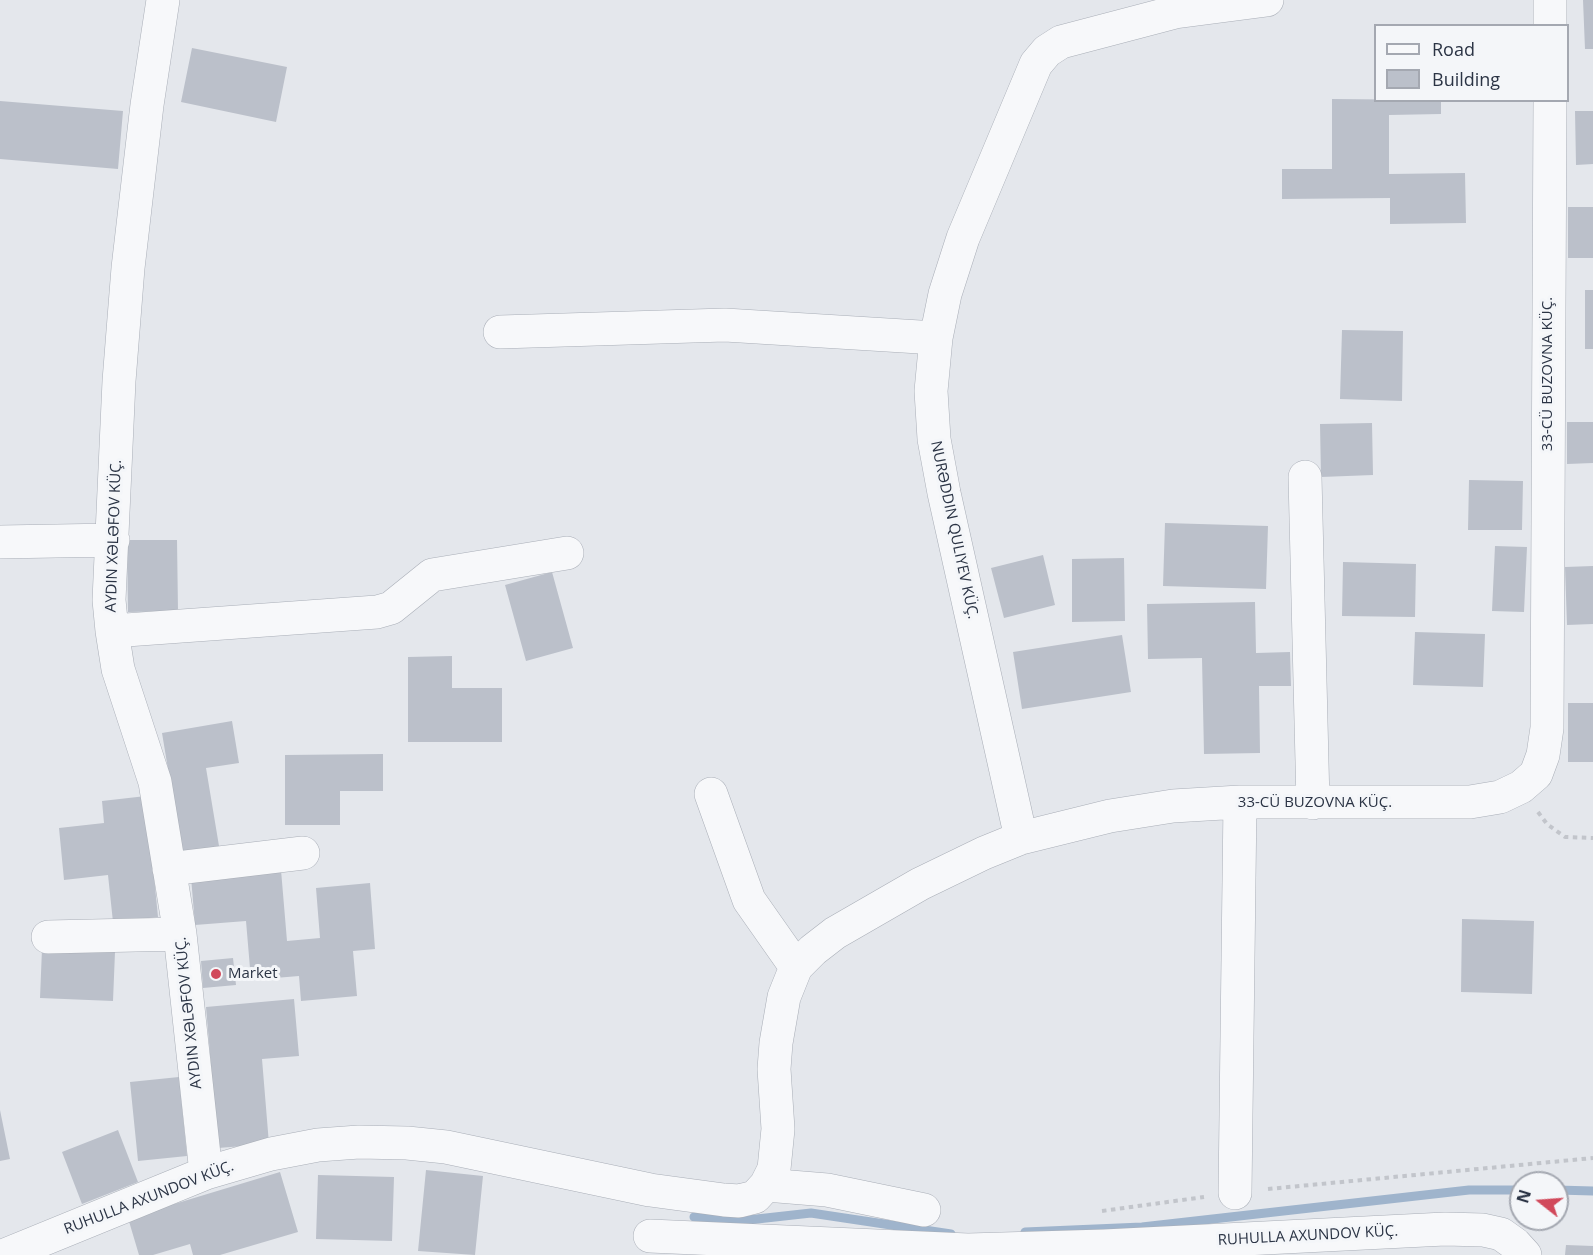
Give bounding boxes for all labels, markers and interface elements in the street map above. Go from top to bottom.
legend [1374,24,1569,102]
text: Road [1432,37,1475,61]
text: Building [1432,67,1500,91]
street label: 33-CÜ BUZOVNA KÜÇ. [1539,297,1557,451]
street label: NURƏDDIN QULIYEV KÜÇ. [926,439,982,621]
street label: AYDIN XƏLƏFOV KÜÇ. [102,459,126,613]
street label: 33-CÜ BUZOVNA KÜÇ. [1238,794,1392,812]
street label: AYDIN XƏLƏFOV KÜÇ. [172,936,206,1090]
place label: Market [228,965,278,983]
marker: Market [209,967,223,981]
street label: RUHULLA AXUNDOV KÜÇ. [62,1157,236,1239]
north arrow [1509,1171,1569,1231]
text: N [1511,1187,1536,1206]
street label: RUHULLA AXUNDOV KÜÇ. [1217,1222,1399,1250]

